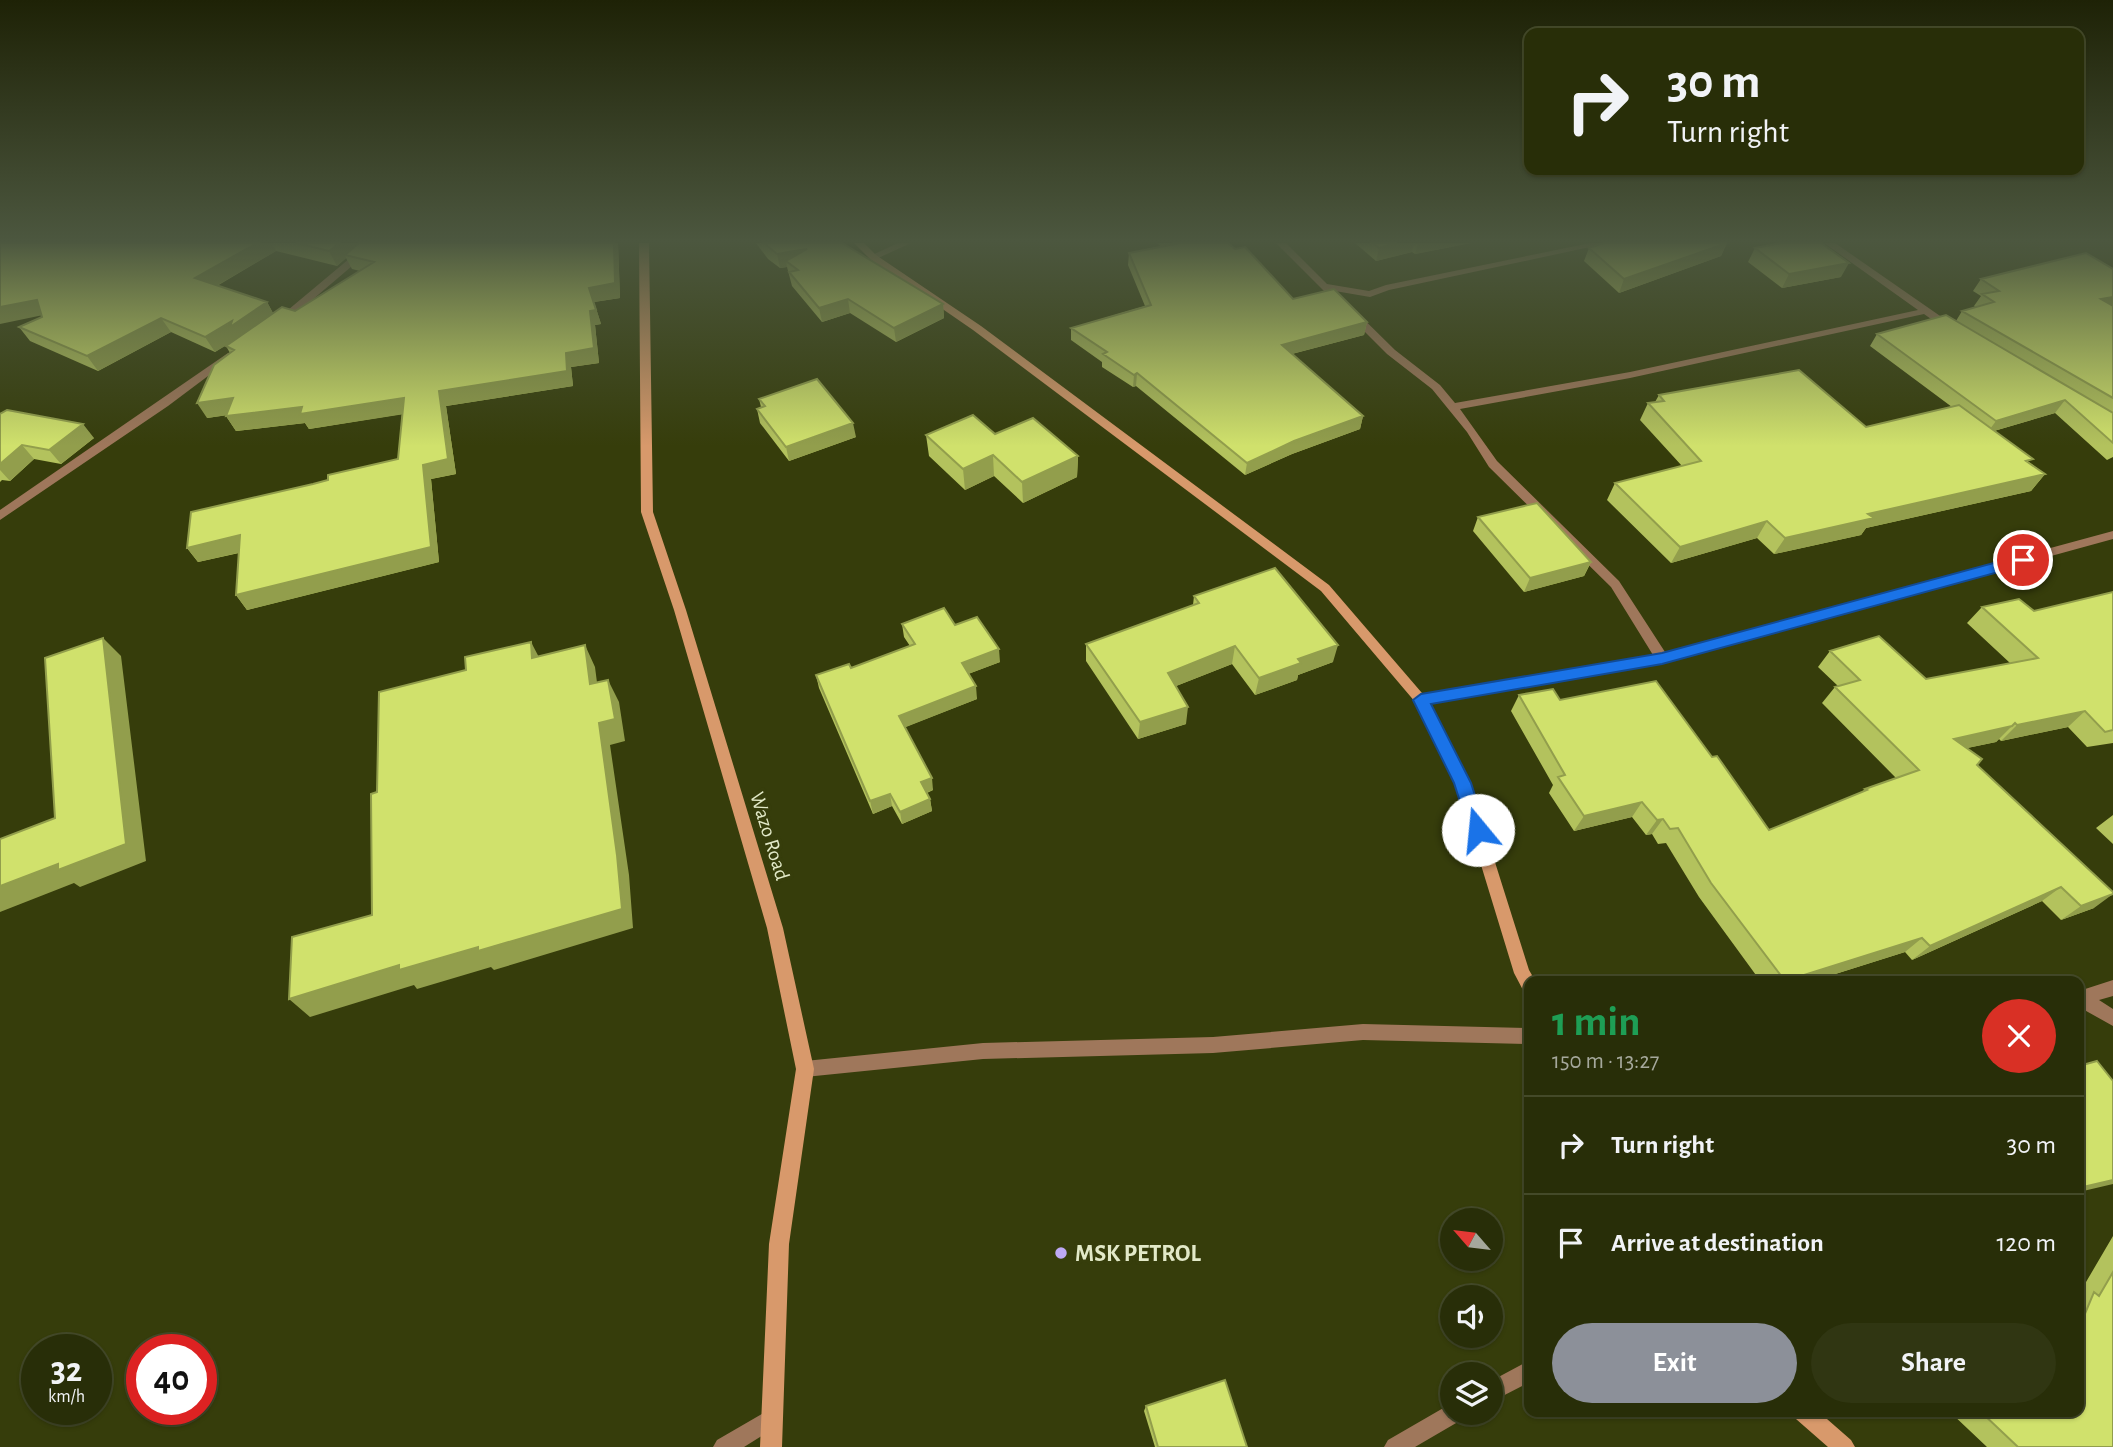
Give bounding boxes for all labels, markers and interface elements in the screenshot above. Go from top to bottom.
icon: right [1552,56,1643,147]
text: 30 m [1667,58,1761,107]
text: Turn right [1667,116,1789,148]
pin [1993,530,2053,590]
icon: arrive [2004,541,2042,579]
street label: Wazo Road [746,789,793,883]
position arrow [1441,793,1515,867]
button: close [1982,999,2056,1073]
text: 1 min [1552,1001,1641,1043]
text: 150 m · 13:27 [1552,1050,1659,1073]
icon: right [1552,1126,1590,1164]
text: Turn right [1611,1132,1714,1158]
text: 30 m [2006,1132,2056,1158]
north arrow [1440,1208,1503,1270]
map controls [1440,1208,1503,1425]
icon: arrive [1552,1224,1590,1262]
text: Arrive at destination [1611,1230,1824,1256]
text: 120 m [1996,1230,2056,1256]
place label: MSK PETROL [1075,1242,1201,1266]
marker: MSK PETROL [1053,1245,1069,1261]
button: sound [1440,1285,1503,1348]
button: Exit [1552,1323,1797,1403]
button: Share [1811,1323,2056,1403]
speed limit sign: 40 [126,1334,217,1425]
text: 32 [51,1353,82,1388]
button: layers [1440,1362,1503,1425]
text: km/h [48,1388,85,1406]

